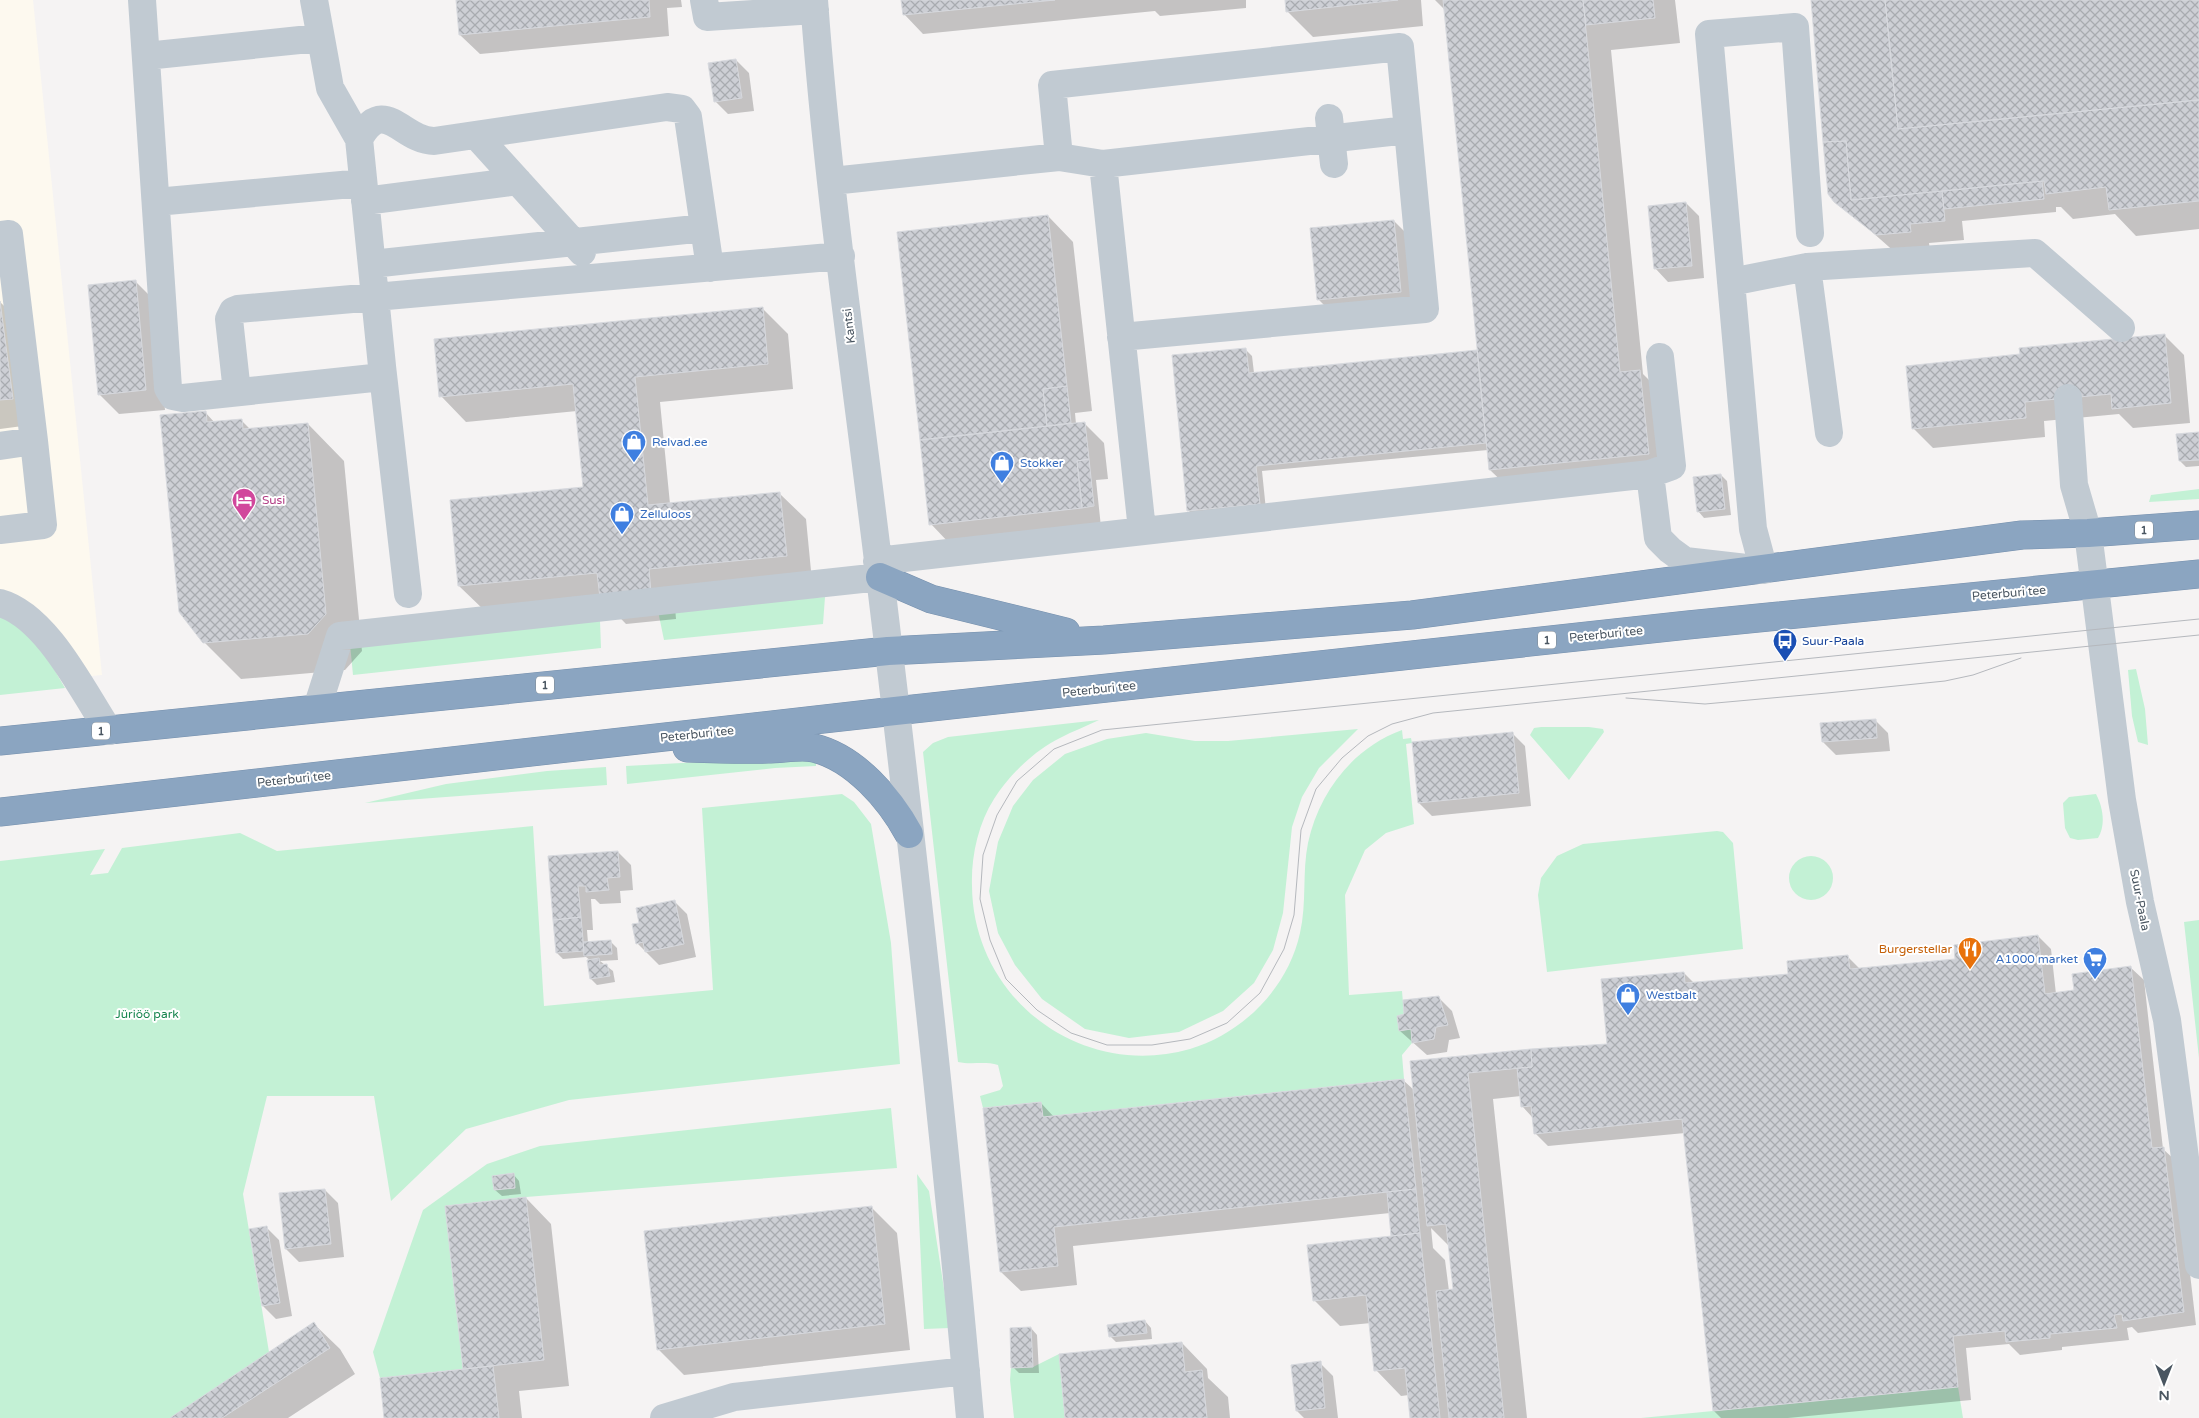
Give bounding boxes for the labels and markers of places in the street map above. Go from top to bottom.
shop icon: Relvad.ee [621,429,647,463]
place label: Relvad.ee [652,435,708,449]
shop icon: Stokker [989,450,1015,484]
place label: Stokker [1020,456,1064,470]
hotel icon: Susi [231,487,257,521]
place label: Susi [262,493,285,507]
shop icon: Zelluloos [609,501,635,535]
place label: Zelluloos [640,507,691,521]
bus stop icon: Suur-Paala [1772,628,1798,662]
place label: Suur-Paala [1802,634,1864,648]
restaurant icon: Burgerstellar [1957,936,1983,970]
place label: Burgerstellar [1879,942,1952,956]
supermarket icon: A1000 market [2082,946,2108,980]
place label: A1000 market [1996,952,2078,966]
shop icon: Westbalt [1615,982,1641,1016]
place label: Westbalt [1646,988,1697,1002]

